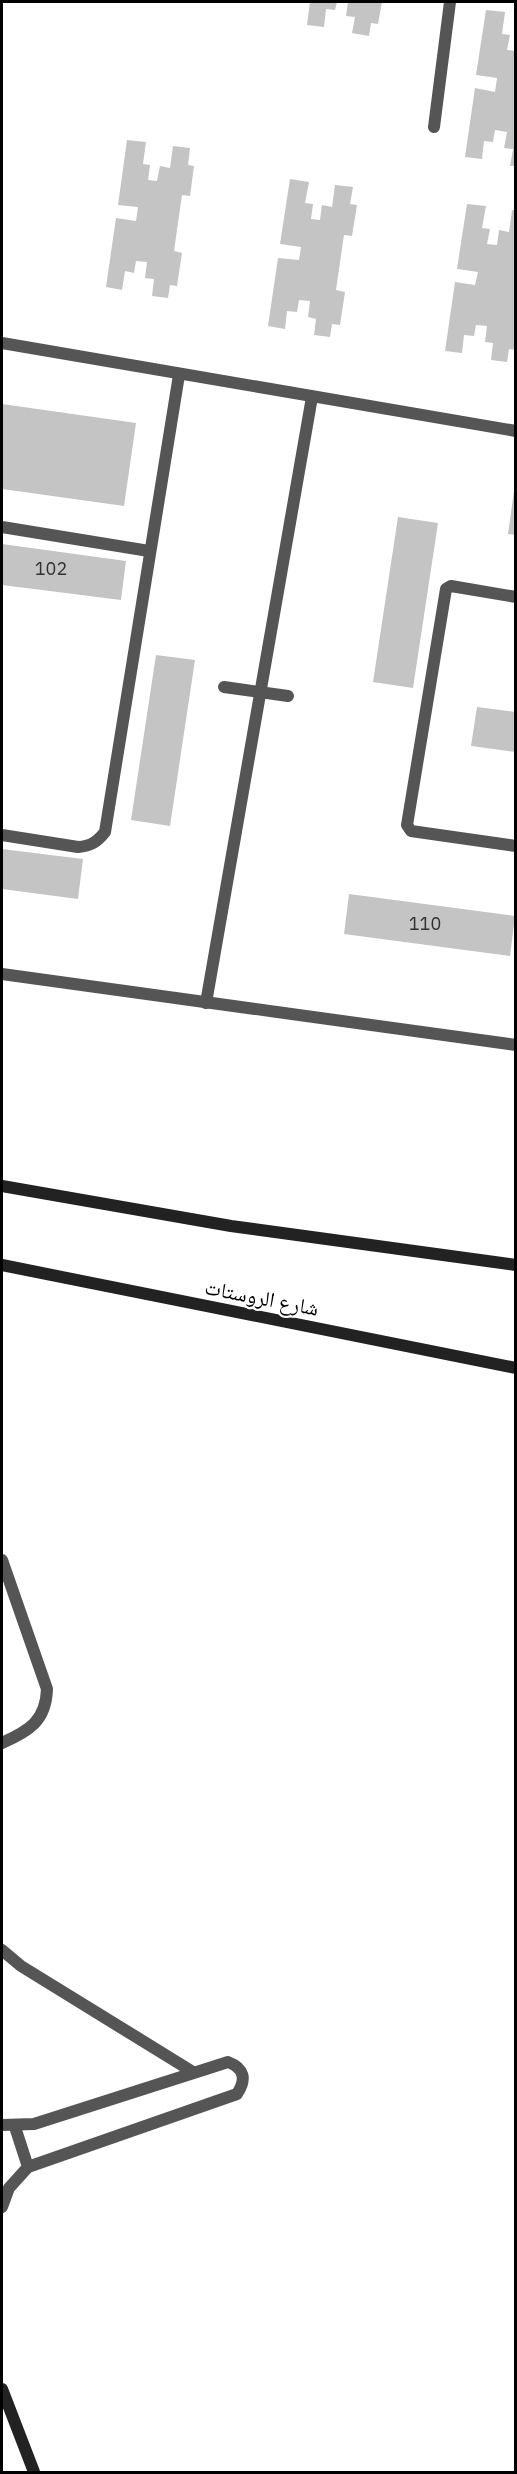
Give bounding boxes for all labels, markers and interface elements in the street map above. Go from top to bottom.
house number: 102 [35,557,67,580]
house number: 110 [409,912,441,935]
street label: شارع الروستات [203,1272,321,1322]

